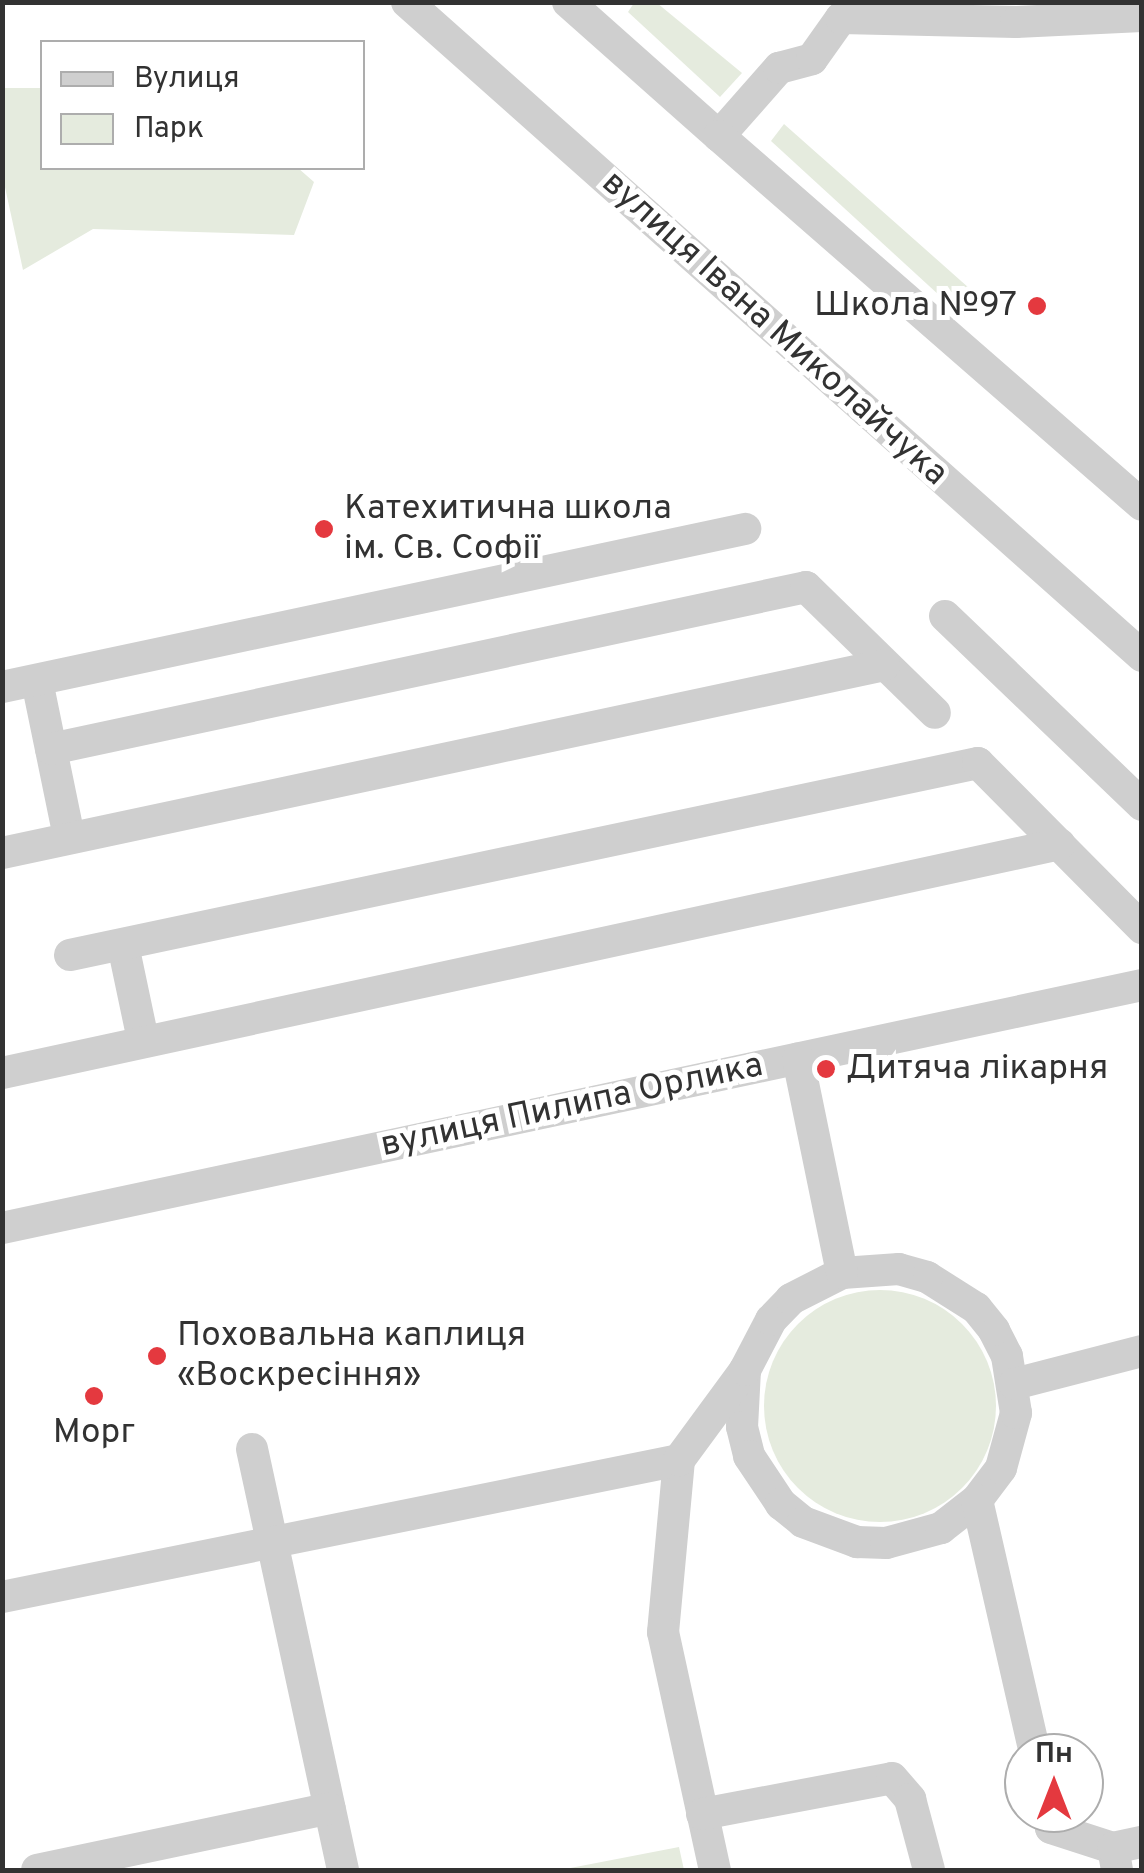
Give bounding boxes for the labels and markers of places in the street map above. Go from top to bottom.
place label: Школа №97 [814,285,1017,327]
marker: Школа №97 [1026,295,1048,317]
place label: Катехитична школа ім. Св. Софії [344,488,672,570]
marker: Катехитична школа ім. Св. Софії [313,518,335,540]
place label: Дитяча лікарня [846,1048,1108,1090]
marker: Дитяча лікарня [815,1058,837,1080]
place label: Поховальна каплиця «Воскресіння» [177,1315,526,1397]
marker: Поховальна каплиця «Воскресіння» [146,1345,168,1367]
marker: Морг [83,1385,105,1407]
place label: Морг [53,1412,135,1454]

